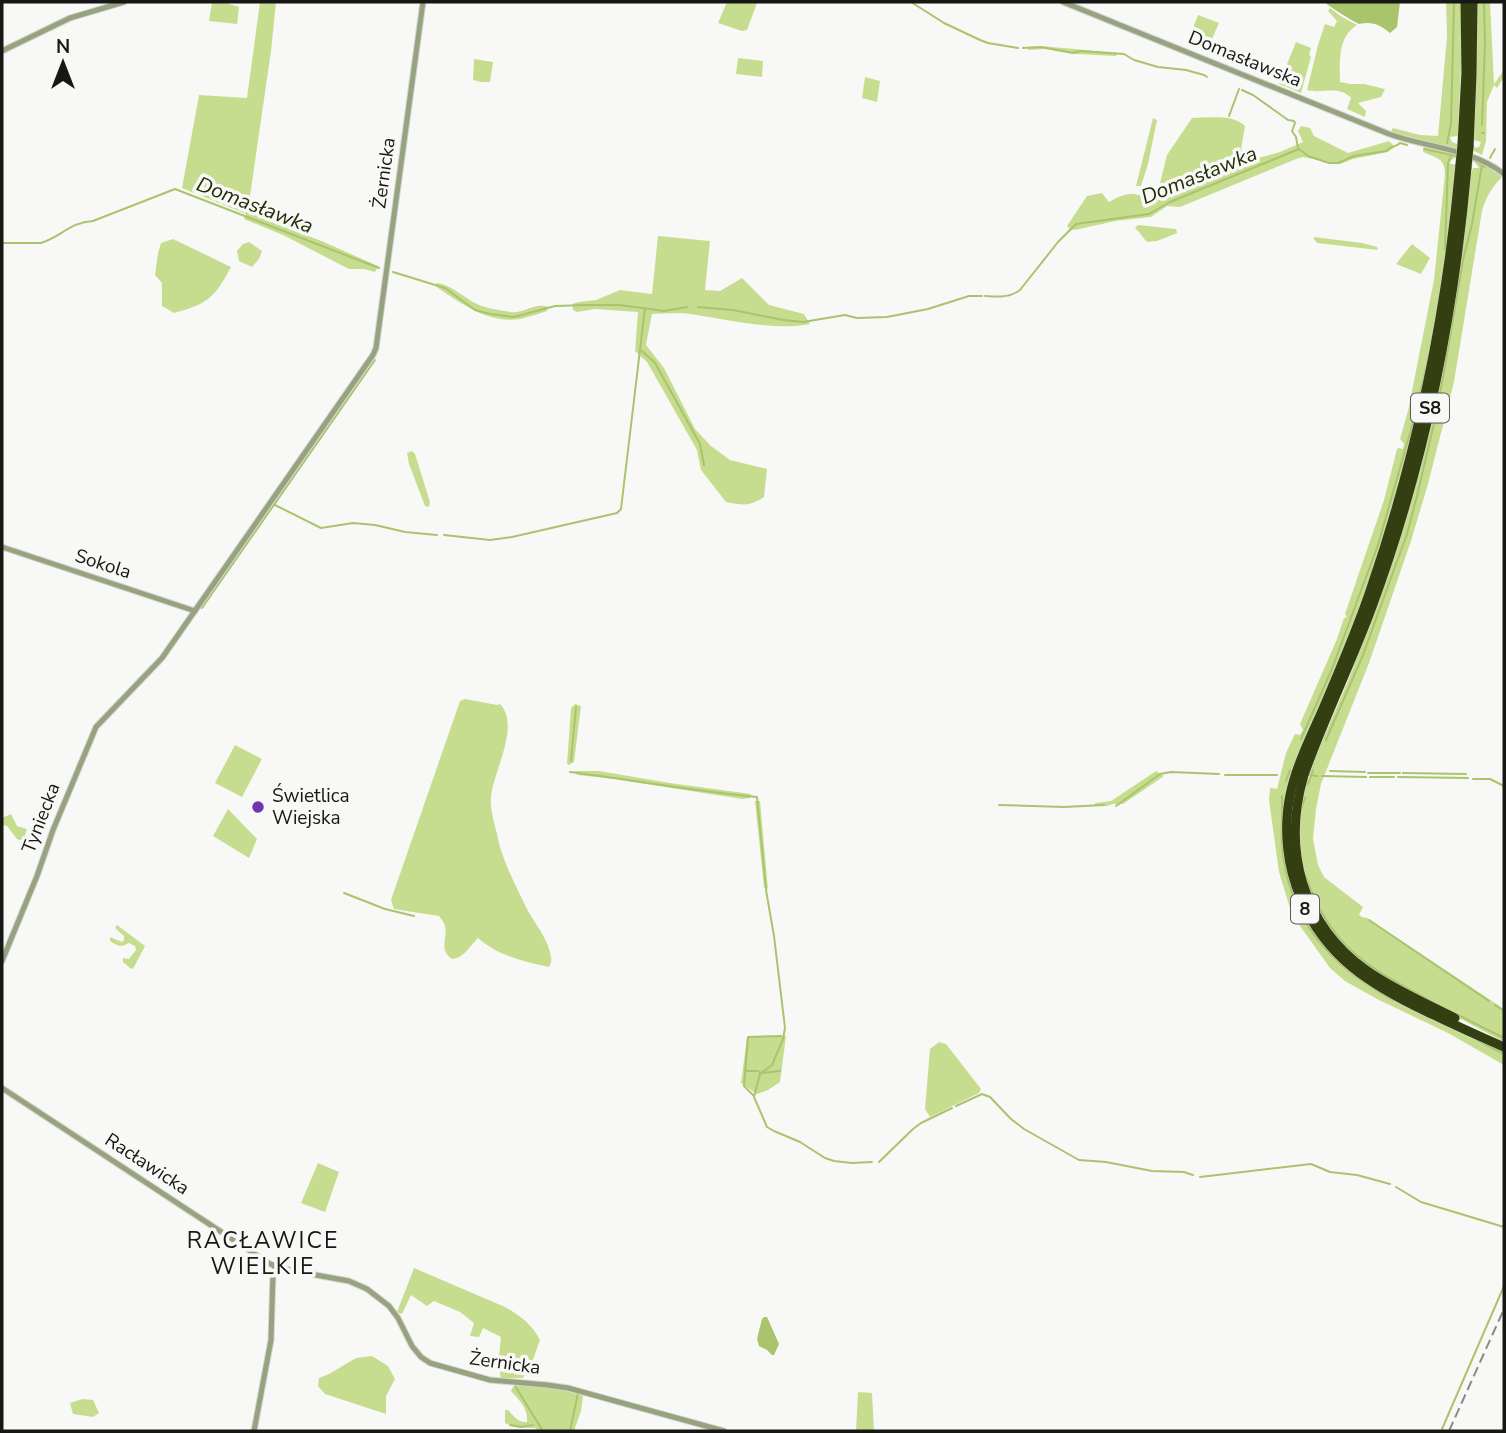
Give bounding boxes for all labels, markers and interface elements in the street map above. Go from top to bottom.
street label: Domasławska [1184,24,1306,94]
north arrow [28,28,98,98]
text: N [56,34,70,60]
street label: Żernicka [366,136,402,210]
water label: Domasławka [1137,139,1261,211]
water label: Domasławka [193,170,317,240]
road number: S8 [1411,394,1449,422]
street label: Sokola [72,543,134,585]
street label: Tyniecka [16,779,66,857]
place label: Świetlica Wiejska [272,783,350,831]
marker: Świetlica Wiejska [250,799,266,815]
road number: 8 [1291,894,1319,924]
street label: Racławicka [100,1127,194,1201]
district label: RACŁAWICE WIELKIE [187,1225,339,1282]
street label: Żernicka [468,1345,542,1381]

